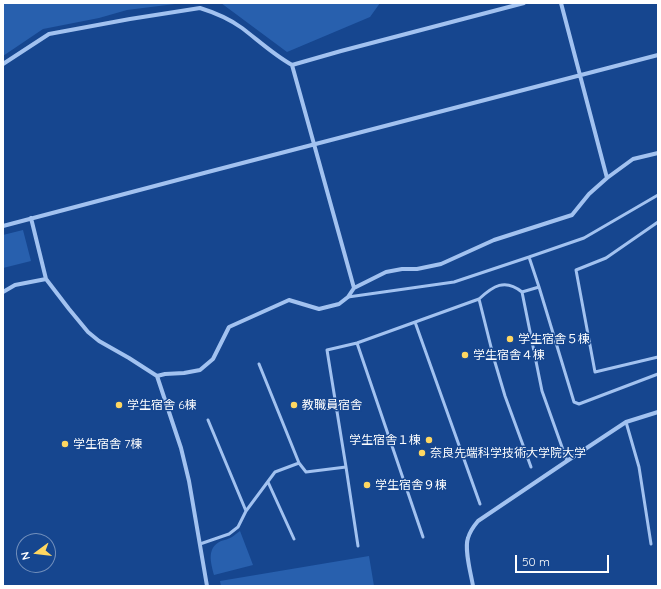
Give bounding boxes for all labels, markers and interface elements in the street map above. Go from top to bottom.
place label: 学生宿舎５棟 [518,332,590,346]
marker: 学生宿舎５棟 [505,334,515,344]
place label: 学生宿舎４棟 [473,348,545,362]
marker: 学生宿舎４棟 [460,350,470,360]
place label: 学生宿舎 6棟 [127,398,197,412]
place label: 教職員宿舎 [302,398,362,412]
marker: 学生宿舎 6棟 [114,400,124,410]
marker: 教職員宿舎 [289,400,299,410]
place label: 学生宿舎１棟 [349,433,421,447]
marker: 学生宿舎１棟 [424,435,434,445]
place label: 学生宿舎 7棟 [73,437,142,451]
marker: 学生宿舎 7棟 [60,439,70,449]
place label: 奈良先端科学技術大学院大学 [430,446,586,460]
marker: 奈良先端科学技術大学院大学 [417,448,427,458]
place label: 学生宿舎９棟 [375,478,447,492]
marker: 学生宿舎９棟 [362,480,372,490]
north arrow [16,533,56,573]
scale bar [517,547,611,573]
text: N [18,550,33,562]
text: 50 m [522,554,550,569]

